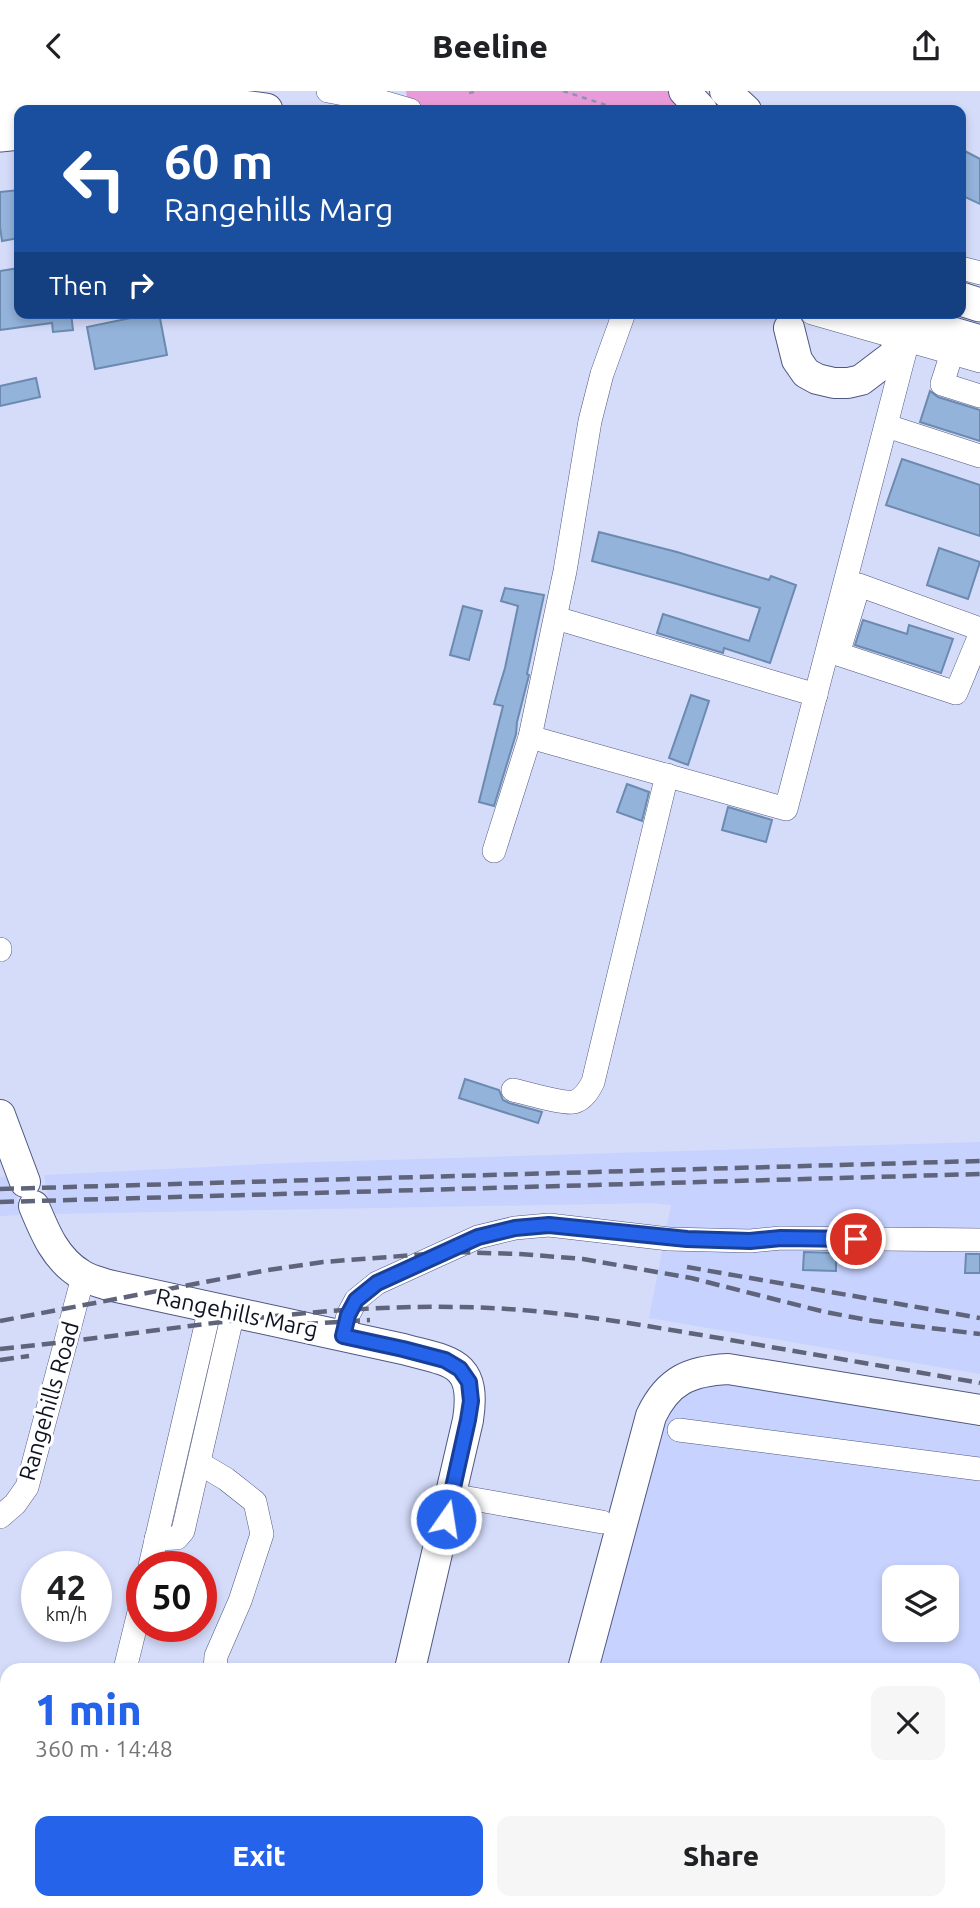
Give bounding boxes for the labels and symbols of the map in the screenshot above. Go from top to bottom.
pin [826,1209,886,1269]
street label: Rangehills Marg [154,1283,320,1342]
street label: Rangehills Road [14,1318,83,1483]
position arrow [409,1482,483,1556]
speed limit sign: 50 [126,1551,217,1642]

